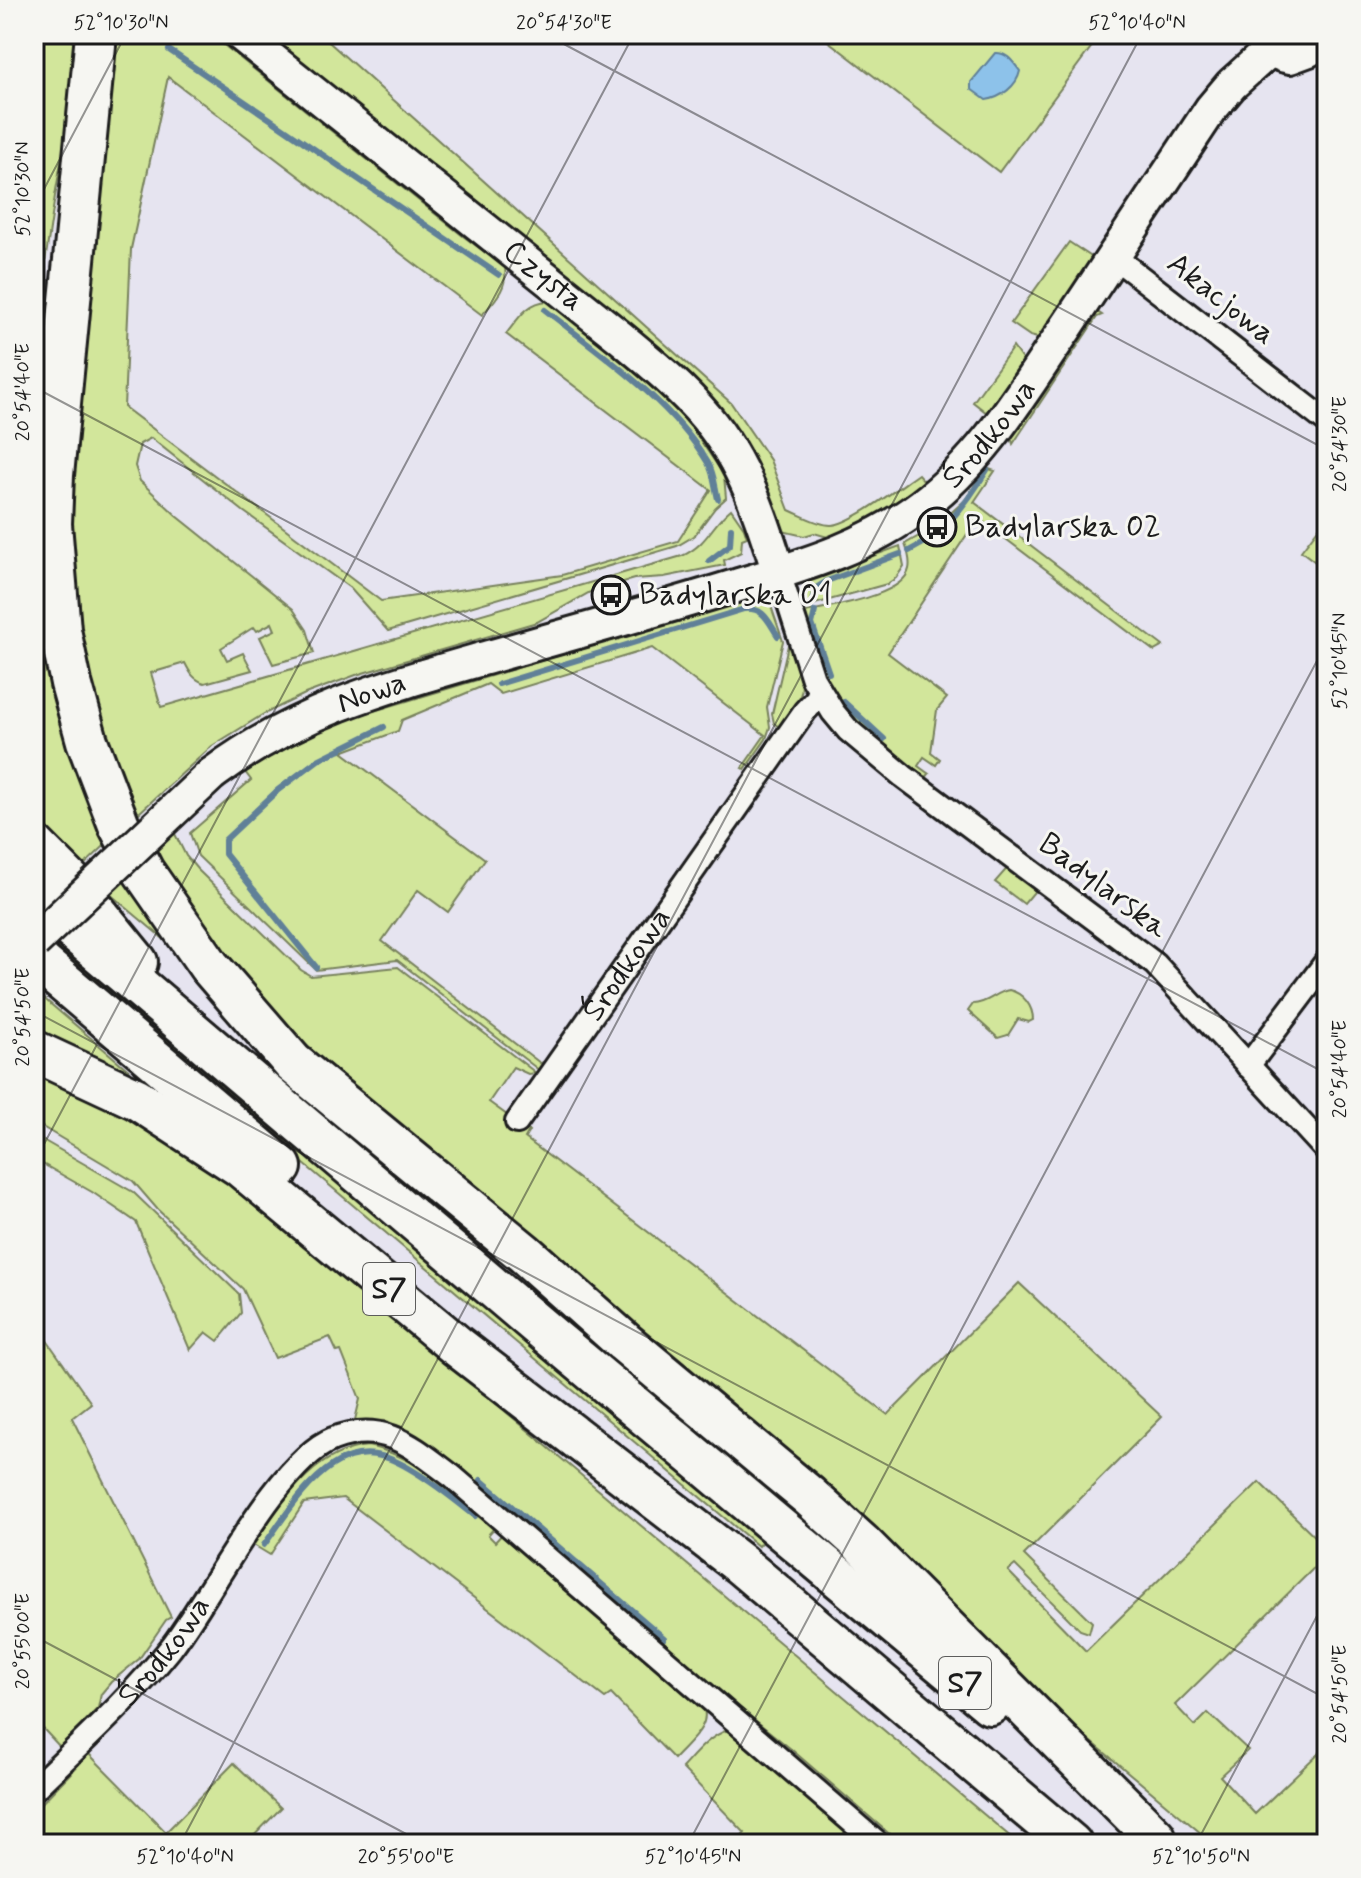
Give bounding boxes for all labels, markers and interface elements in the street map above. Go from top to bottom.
text: 52°10'30"N [73,10,169,37]
text: 20°54'30"E [516,10,612,37]
text: 52°10'40"N [1088,10,1186,37]
text: 52°10'30"N [10,141,37,237]
street label: Czysta [494,231,593,321]
street label: Akacjowa [1158,243,1284,355]
text: 20°54'40"E [10,343,37,441]
street label: Środkowa [933,371,1047,499]
text: 20°54'30"E [1327,396,1354,492]
bus stop icon: Badylarska 02 [916,506,958,548]
place label: Badylarska 02 [965,506,1161,548]
bus stop icon: Badylarska 01 [590,574,632,616]
place label: Badylarska 01 [639,574,832,616]
text: 52°10'45"N [1327,613,1354,709]
street label: Nowa [331,662,412,724]
street label: Badylarska [1030,823,1177,949]
street label: Środkowa [573,900,682,1030]
text: 20°54'50"E [10,968,37,1066]
text: 20°54'40"E [1327,1020,1354,1118]
road number: S7 [363,1263,415,1315]
street label: Środkowa [108,1588,221,1716]
text: 20°55'00"E [10,1593,37,1689]
text: 20°54'50"E [1327,1645,1354,1743]
road number: S7 [939,1657,991,1709]
text: 52°10'40"N [136,1844,234,1871]
text: 20°55'00"E [358,1844,454,1871]
text: 52°10'45"N [645,1844,741,1871]
text: 52°10'50"N [1152,1844,1250,1871]

